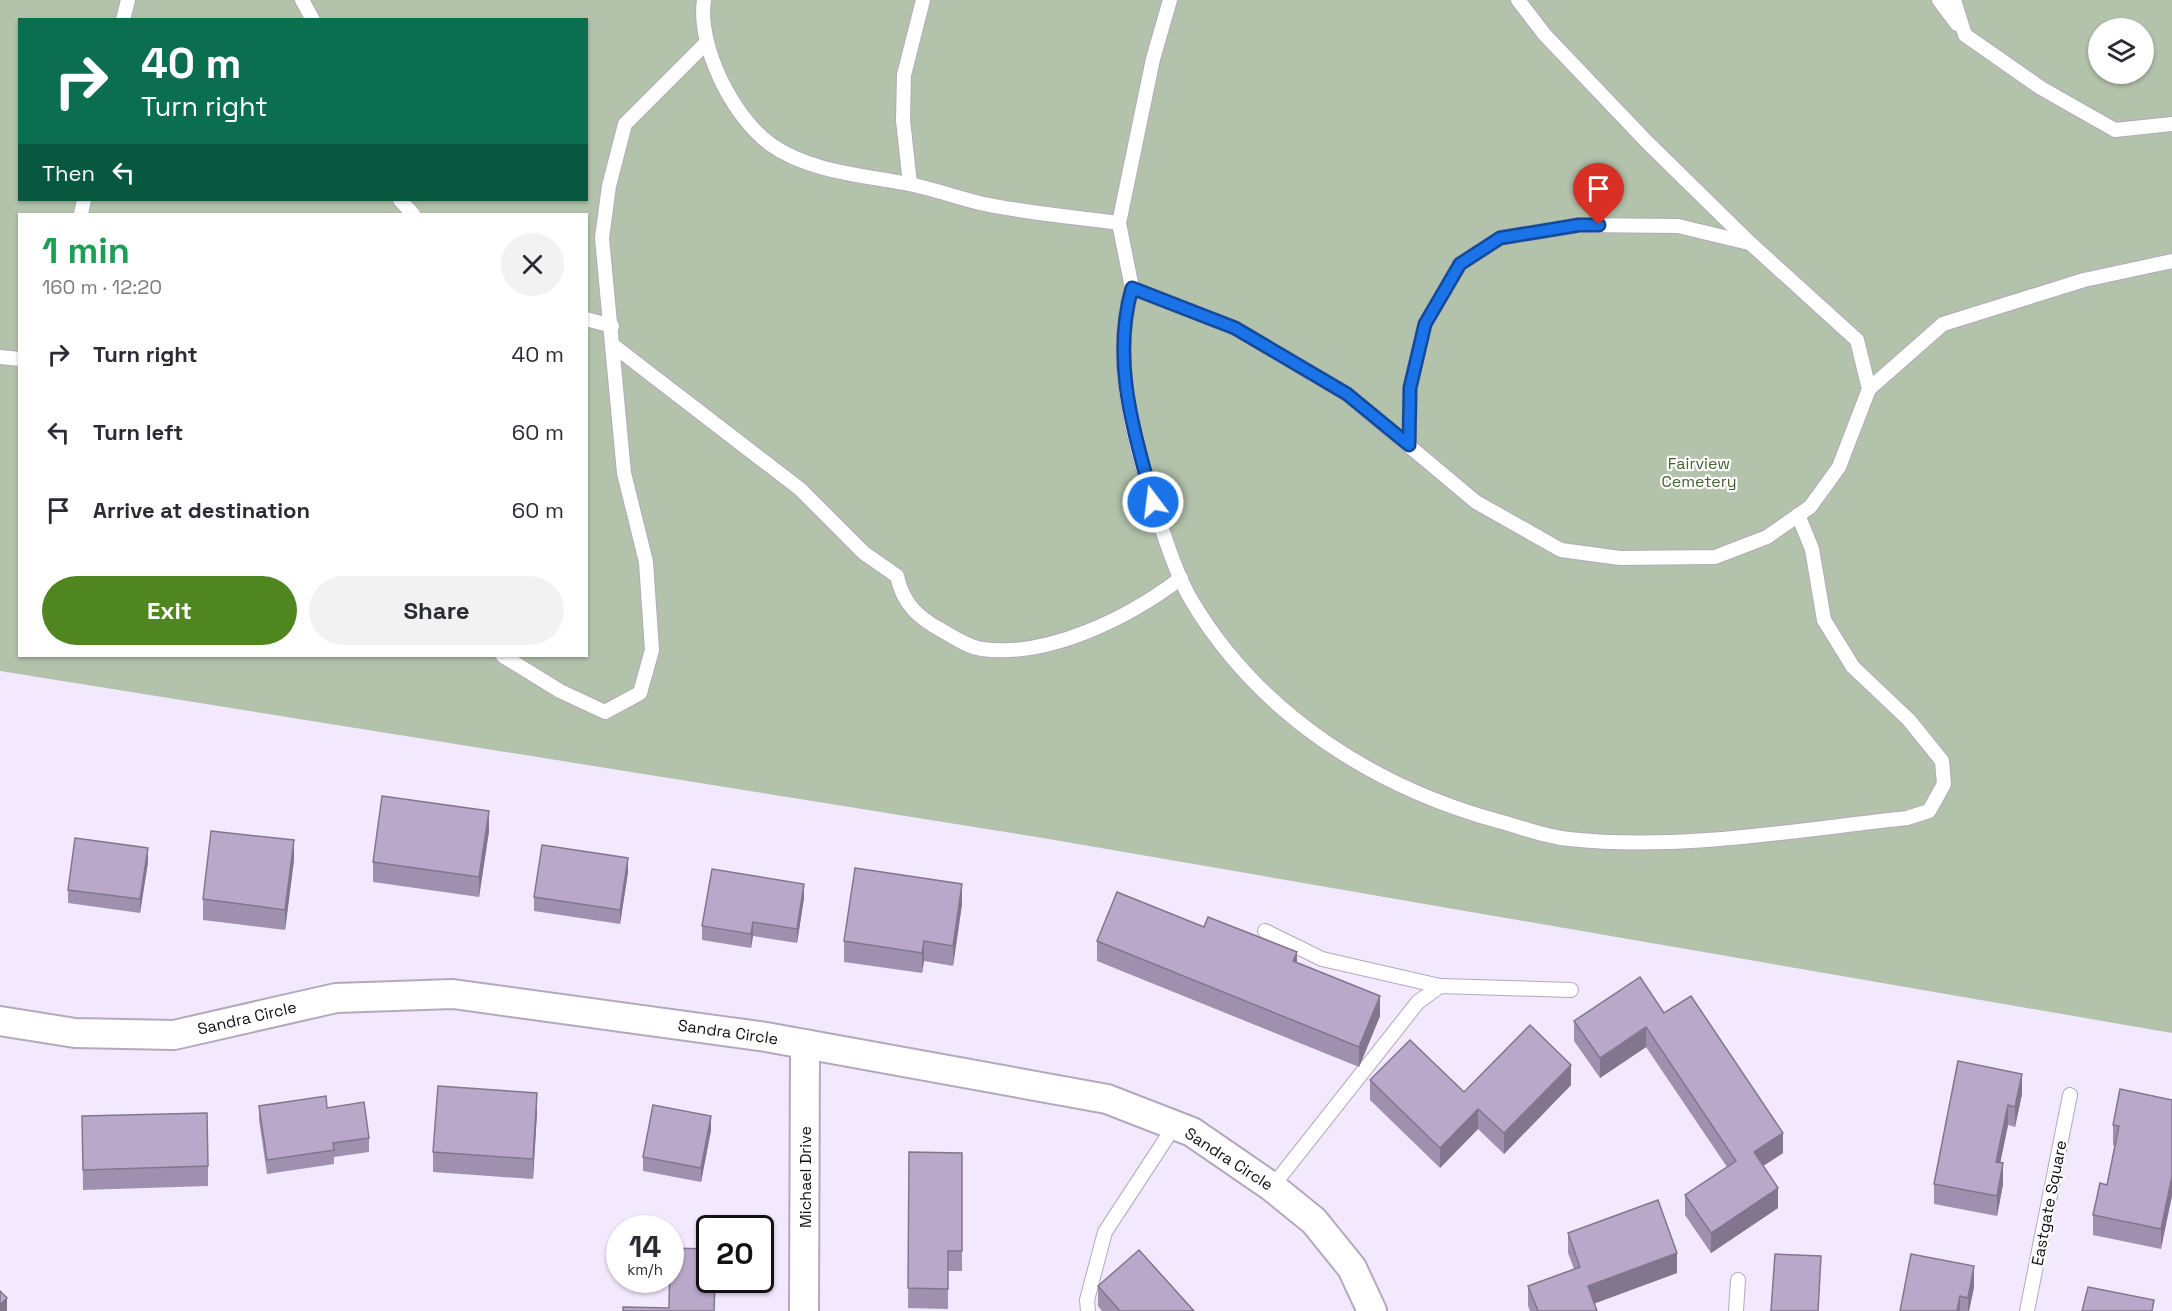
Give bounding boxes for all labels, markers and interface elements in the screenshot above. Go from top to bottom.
map controls [2088,18,2154,84]
button: layers [2088,18,2154,84]
text: 40 m [141,37,241,90]
icon: right [42,42,120,120]
text: Turn right [141,89,268,124]
icon: left [107,156,140,189]
text: Then [42,159,95,187]
pin [1573,163,1624,225]
icon: arrive [1582,172,1615,205]
text: 1 min [42,228,130,274]
button: close [501,233,564,296]
text: 160 m · 12:20 [42,274,162,300]
icon: right [42,338,75,371]
text: Turn right [93,340,198,368]
text: 40 m [512,340,564,368]
icon: left [42,416,75,449]
text: Turn left [93,418,183,446]
text: 60 m [512,418,564,446]
park label: Fairview Cemetery [1661,453,1737,492]
position arrow [1121,470,1185,534]
icon: arrive [42,494,75,527]
text: Arrive at destination [93,496,310,524]
text: 60 m [512,496,564,524]
button: Exit [42,576,297,645]
button: Share [309,576,564,645]
street label: Sandra Circle [195,996,299,1040]
street label: Sandra Circle [676,1015,780,1049]
street label: Sandra Circle [1181,1123,1277,1195]
street label: Michael Drive [795,1126,816,1228]
street label: Eastgate Square [2027,1138,2071,1268]
speed limit sign: 20 [696,1215,774,1293]
text: 14 [629,1227,661,1266]
text: km/h [627,1260,663,1279]

